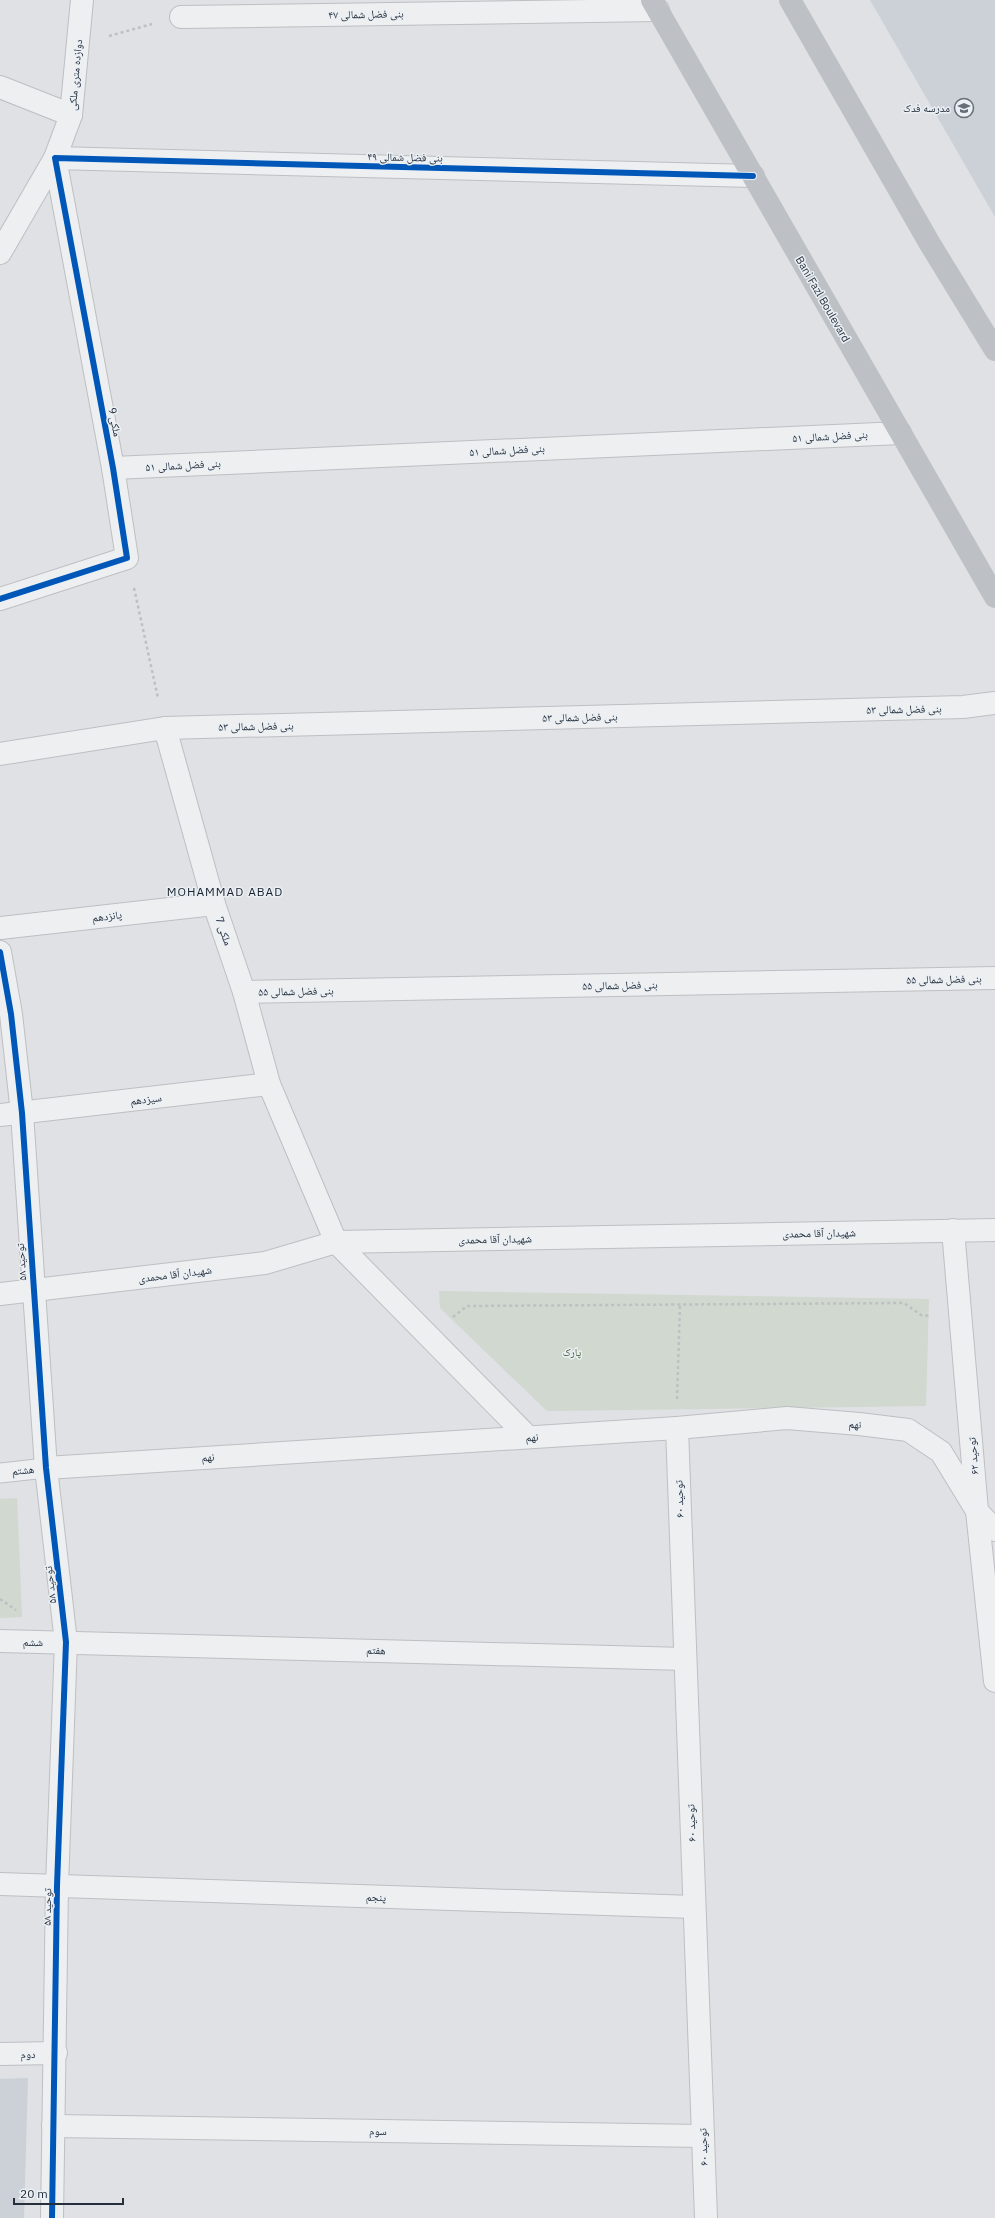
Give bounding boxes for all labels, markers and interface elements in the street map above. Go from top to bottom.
street label: بنی فضل شمالی ۴۷ [328,6,404,22]
street label: دوازده متری ملکی [65,38,85,111]
school or university icon: مدرسه فدک [953,97,975,119]
place label: مدرسه فدک [903,101,950,115]
street label: بنی فضل شمالی ۴۹ [367,149,443,165]
street label: Bani Fazl Boulevard [793,253,853,345]
street label: ملکی 9 [105,406,125,438]
street label: بنی فضل شمالی ۵۱ [792,427,868,445]
street label: بنی فضل شمالی ۵۱ [469,441,545,459]
street label: بنی فضل شمالی ۵۱ [145,456,221,474]
street label: بنی فضل شمالی ۵۳ [866,701,942,717]
street label: بنی فضل شمالی ۵۳ [542,709,618,725]
street label: بنی فضل شمالی ۵۳ [218,718,294,734]
district label: MOHAMMAD ABAD [167,884,283,899]
street label: پانزدهم [91,907,123,926]
street label: ملکی 7 [213,915,235,947]
street label: بنی فضل شمالی ۵۵ [906,971,982,987]
street label: بنی فضل شمالی ۵۵ [582,977,658,993]
street label: بنی فضل شمالی ۵۵ [258,983,334,999]
street label: سیزدهم [129,1090,163,1109]
street label: شهیدان آقا محمدی [782,1225,856,1241]
street label: شهیدان آقا محمدی [458,1231,532,1247]
street label: توحید ۵۸ [13,1242,29,1281]
street label: شهیدان آقا محمدی [138,1263,212,1285]
park label: پارک [563,1345,582,1359]
street label: نهم [848,1416,862,1433]
street label: نهم [525,1430,539,1445]
street label: توحید ۶۲ [964,1436,982,1475]
street label: نهم [201,1450,215,1465]
street label: هشتم [11,1462,36,1479]
street label: توحید ۶۰ [671,1479,687,1518]
street label: توحید ۵۸ [41,1565,59,1605]
street label: ششم [23,1635,43,1650]
street label: هفتم [366,1643,386,1658]
street label: توحید ۶۰ [683,1803,699,1842]
street label: توحید ۵۸ [40,1887,54,1926]
street label: پنجم [366,1890,387,1905]
street label: دوم [20,2047,36,2061]
street label: سوم [369,2124,387,2138]
street label: توحید ۶۰ [695,2127,711,2166]
scale bar [14,2180,123,2206]
text: 20 m [20,2186,48,2201]

